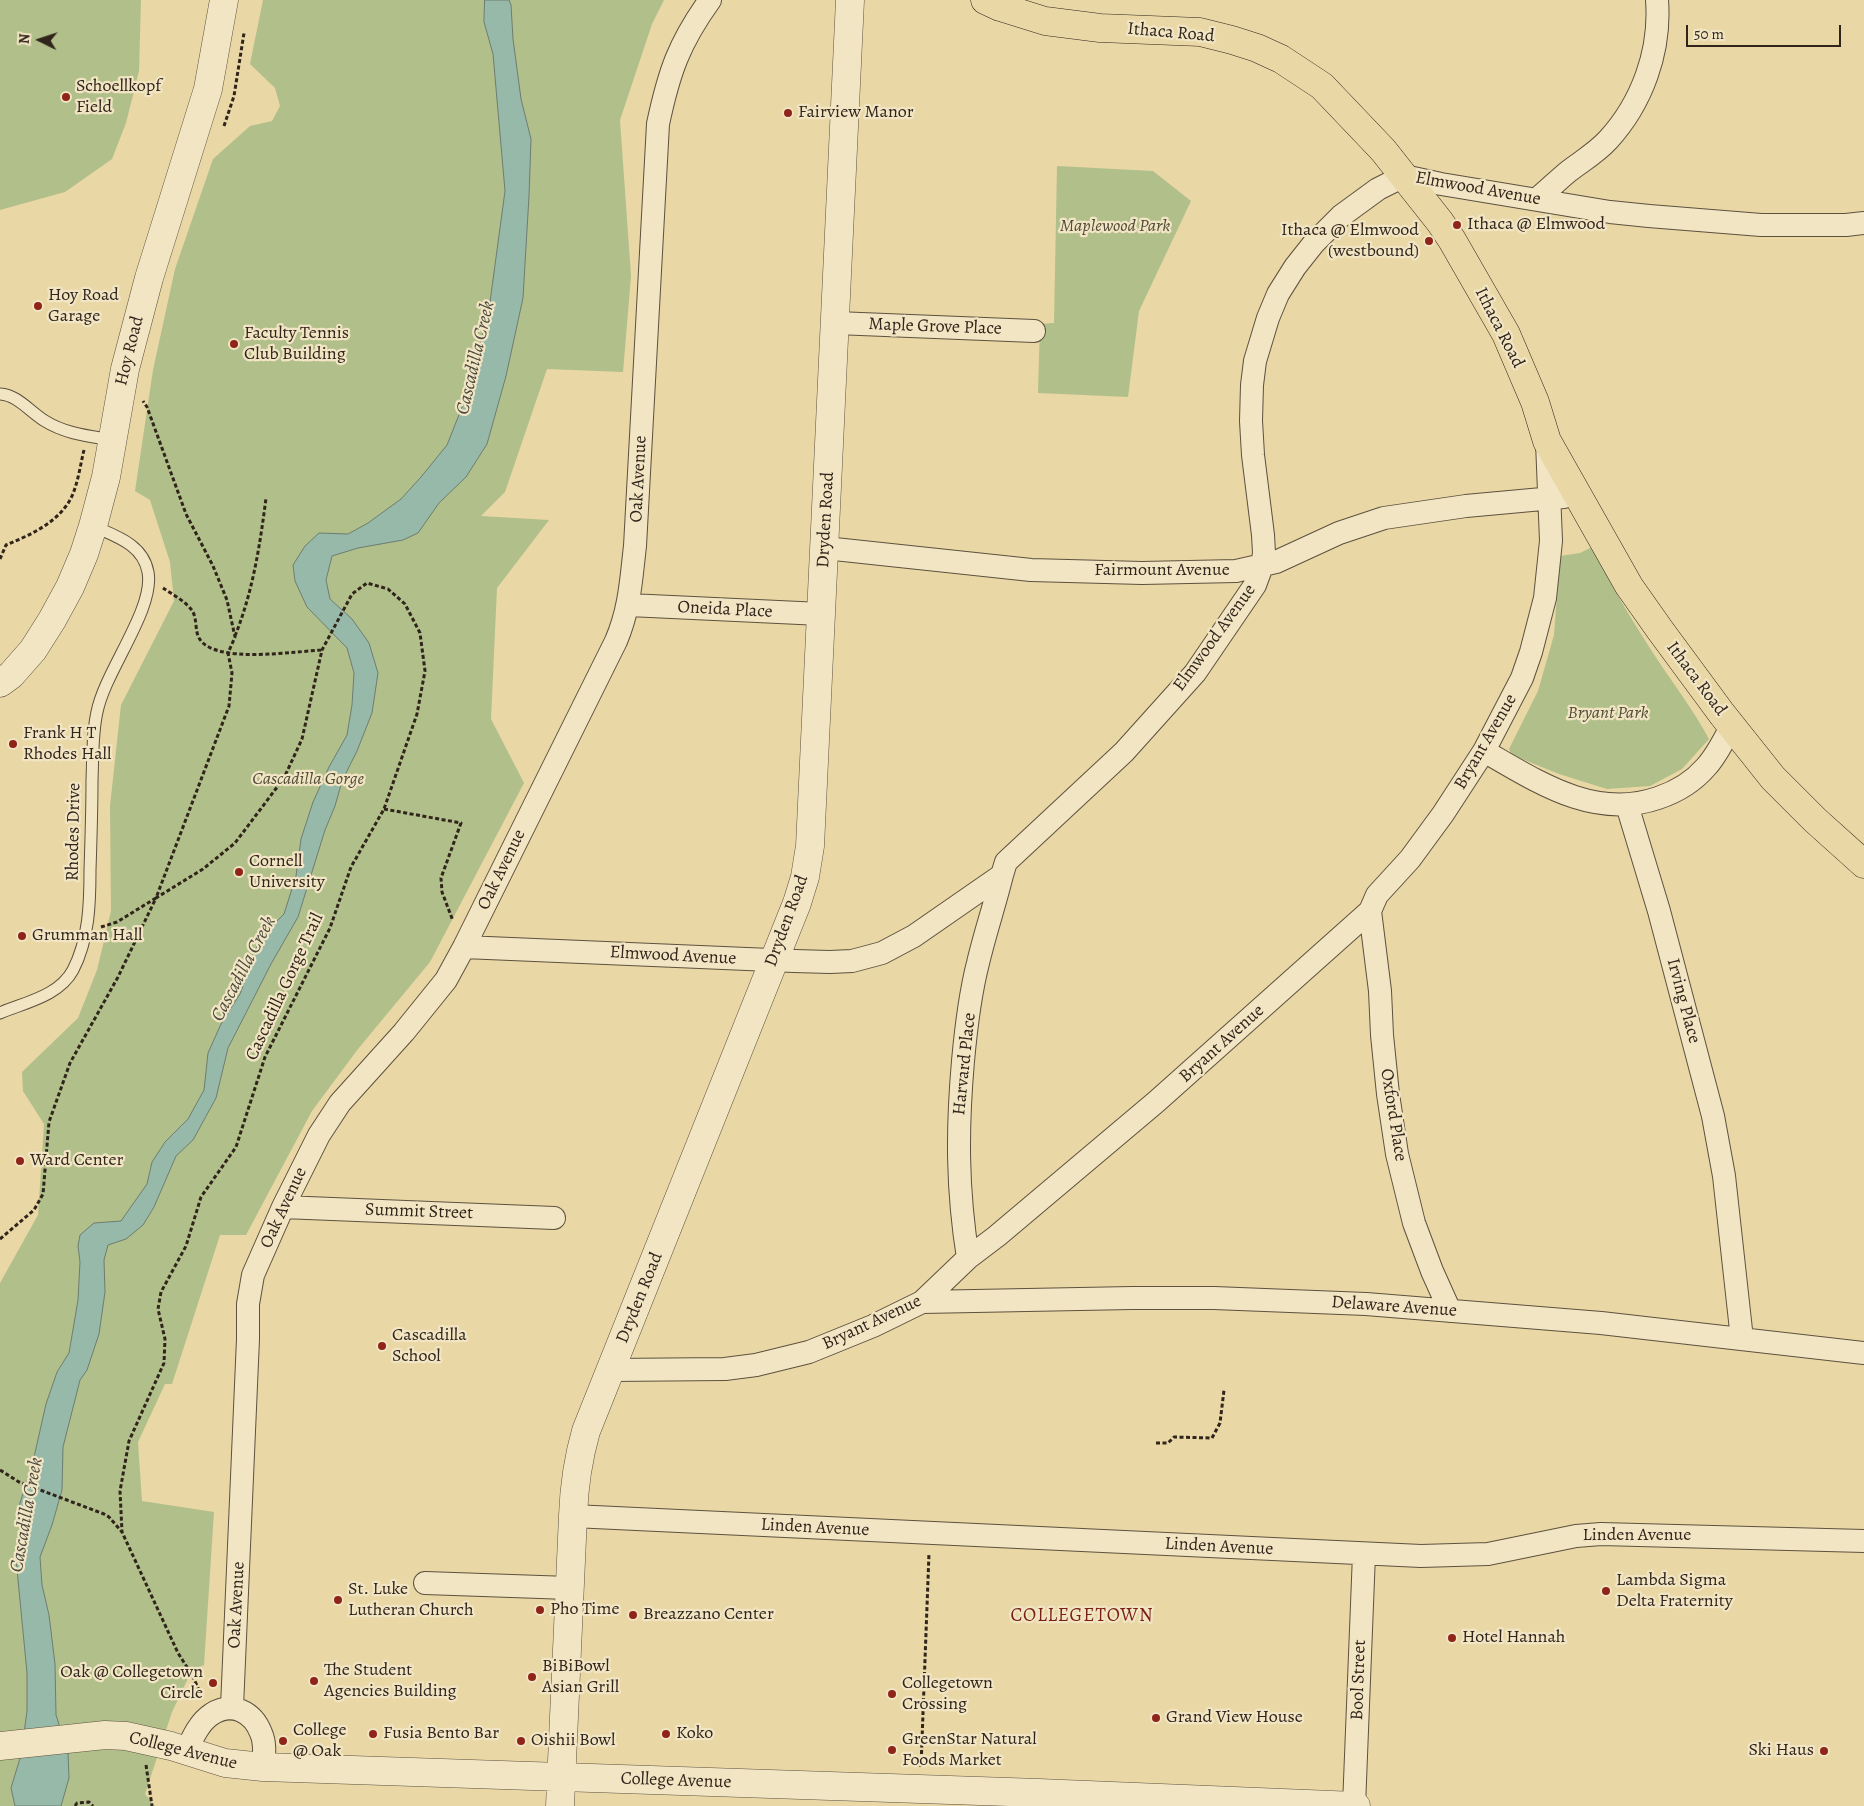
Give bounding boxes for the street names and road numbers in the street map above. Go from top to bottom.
street label: Ithaca Road [1127,18,1215,48]
street label: Elmwood Avenue [1414,167,1542,211]
street label: Ithaca Road [1470,284,1528,372]
street label: Hoy Road [111,314,149,388]
street label: Maple Grove Place [868,314,1002,340]
street label: Oak Avenue [626,435,652,523]
street label: Dryden Road [813,471,839,569]
street label: Fairmount Avenue [1094,560,1230,582]
street label: Elmwood Avenue [1169,580,1261,696]
street label: Oneida Place [677,597,773,623]
street label: Ithaca Road [1661,638,1731,720]
street label: Bryant Avenue [1450,690,1522,794]
street label: Rhodes Drive [62,783,86,881]
street label: Oak Avenue [473,826,531,914]
street label: Dryden Road [760,872,814,970]
street label: Cascadilla Gorge Trail [241,910,329,1064]
street label: Elmwood Avenue [609,942,737,970]
street label: Irving Place [1661,956,1705,1046]
street label: Bryant Avenue [1175,1000,1269,1088]
street label: Harvard Place [949,1012,981,1116]
street label: Oxford Place [1375,1067,1411,1163]
street label: Oak Avenue [256,1164,312,1252]
street label: Summit Street [365,1199,473,1225]
street label: Dryden Road [612,1249,668,1347]
street label: Bryant Avenue [819,1291,925,1355]
street label: Delaware Avenue [1330,1292,1458,1322]
street label: Linden Avenue [760,1514,870,1542]
street label: Linden Avenue [1583,1525,1691,1547]
street label: Linden Avenue [1164,1533,1274,1561]
street label: Oak Avenue [224,1561,250,1649]
street label: Bool Street [1347,1639,1371,1721]
street label: College Avenue [127,1727,239,1775]
street label: College Avenue [620,1768,732,1794]

